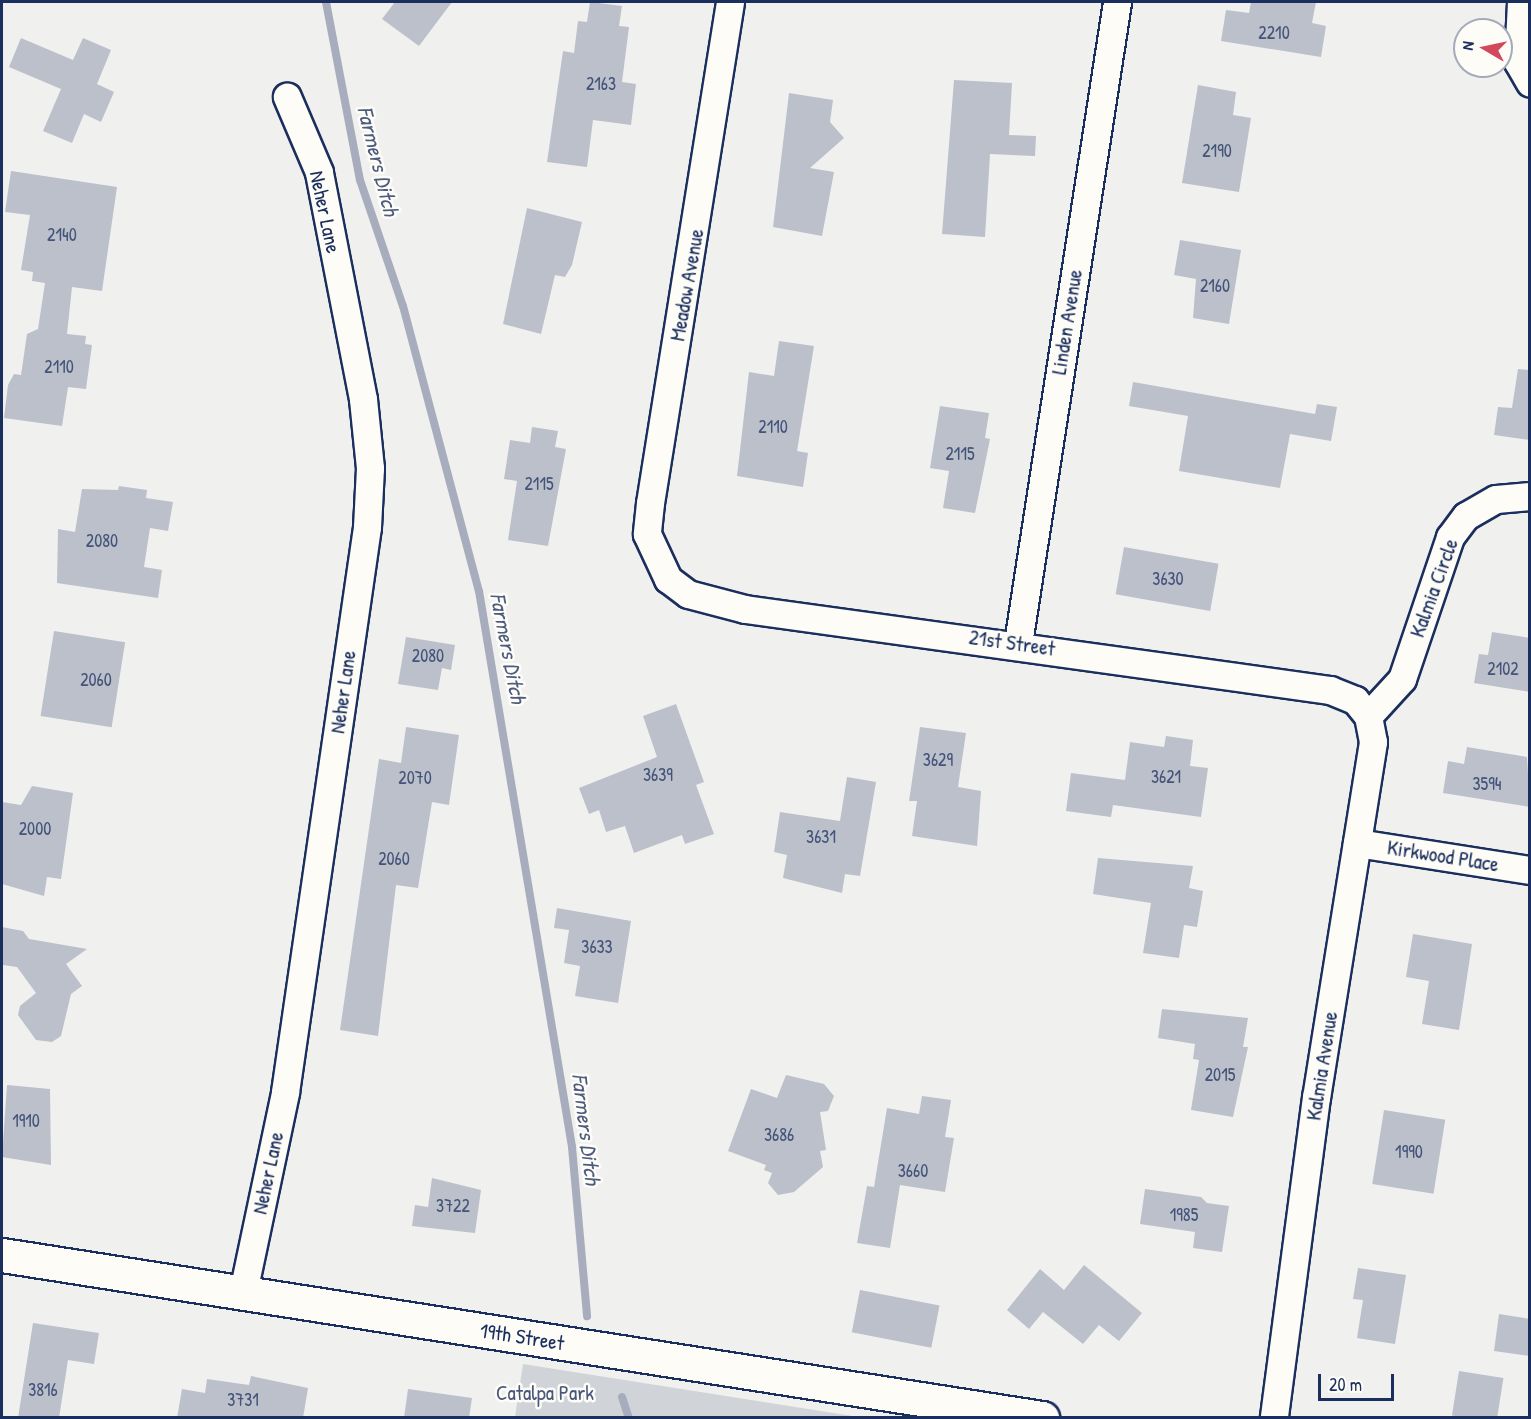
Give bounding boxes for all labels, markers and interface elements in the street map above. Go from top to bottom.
north arrow [1453,18,1513,78]
house number: 2210 [1258,22,1290,44]
text: N [1456,40,1479,51]
house number: 2163 [586,73,616,95]
water label: Farmers Ditch [352,104,404,218]
house number: 2190 [1202,140,1232,162]
street label: Neher Lane [304,169,346,255]
house number: 2140 [47,224,77,246]
street label: Meadow Avenue [665,227,709,343]
street label: Linden Avenue [1046,268,1088,376]
house number: 2160 [1200,275,1230,297]
house number: 2110 [44,356,74,378]
house number: 2110 [758,416,788,438]
house number: 2115 [945,443,975,465]
house number: 2115 [524,473,554,495]
house number: 2080 [86,530,118,552]
street label: Kalmia Circle [1405,535,1463,641]
house number: 3630 [1152,568,1184,590]
water label: Farmers Ditch [484,591,532,705]
street label: 21st Street [967,625,1057,661]
house number: 2080 [412,645,444,667]
street label: Neher Lane [325,649,361,735]
house number: 2102 [1487,658,1519,680]
house number: 2060 [80,669,112,691]
house number: 3629 [923,749,953,771]
house number: 3639 [643,764,673,786]
house number: 3621 [1151,766,1181,788]
house number: 2070 [398,767,432,789]
house number: 3594 [1472,773,1502,795]
house number: 2000 [19,818,51,840]
house number: 3631 [806,826,836,848]
street label: Kirkwood Place [1385,835,1501,877]
house number: 2060 [378,848,410,870]
house number: 3633 [581,936,613,958]
street label: Kalmia Avenue [1301,1010,1343,1122]
house number: 2015 [1205,1064,1235,1086]
water label: Farmers Ditch [566,1072,606,1186]
house number: 1910 [12,1110,40,1132]
house number: 3686 [764,1124,794,1146]
street label: Neher Lane [247,1130,289,1216]
house number: 1990 [1395,1141,1423,1163]
house number: 3660 [898,1160,928,1182]
house number: 3722 [436,1195,470,1217]
house number: 1985 [1170,1204,1198,1226]
street label: 19th Street [478,1318,566,1356]
scale bar [1321,1362,1398,1400]
text: 20 m [1329,1372,1362,1397]
house number: 3816 [28,1379,58,1401]
park label: Catalpa Park [496,1380,594,1406]
house number: 3731 [227,1389,259,1411]

